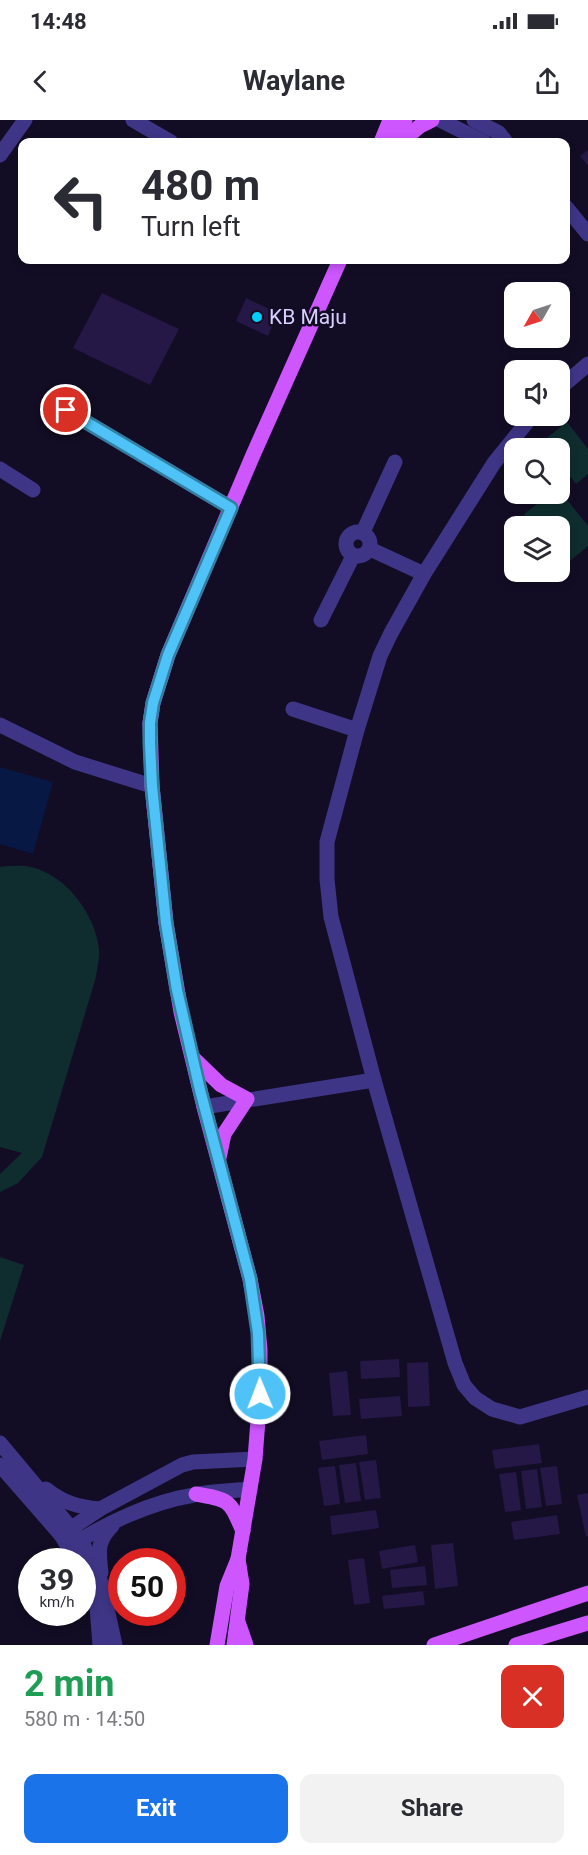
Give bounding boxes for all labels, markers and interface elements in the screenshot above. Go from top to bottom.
text: 14:48 [30,9,87,34]
icon: back [24,65,57,98]
text: Waylane [243,65,345,97]
icon: share [531,65,564,98]
text: 480 m [141,161,260,210]
icon: left [42,162,120,240]
text: Turn left [141,211,241,243]
north arrow [504,282,570,348]
map controls [504,282,570,582]
place label: KB Maju [269,305,347,329]
marker: KB Maju [250,310,264,324]
button: sound [504,360,570,426]
pin [40,384,91,435]
icon: arrive [49,393,82,426]
button: search [504,438,570,504]
button: layers [504,516,570,582]
position arrow [228,1362,292,1426]
speed limit sign: 50 [108,1548,186,1626]
text: 39 [40,1562,74,1597]
text: km/h [39,1593,75,1611]
text: 2 min [24,1663,115,1705]
button: close [501,1665,564,1728]
text: 580 m · 14:50 [24,1707,145,1731]
button: Exit [24,1774,288,1843]
button: Share [300,1774,564,1843]

